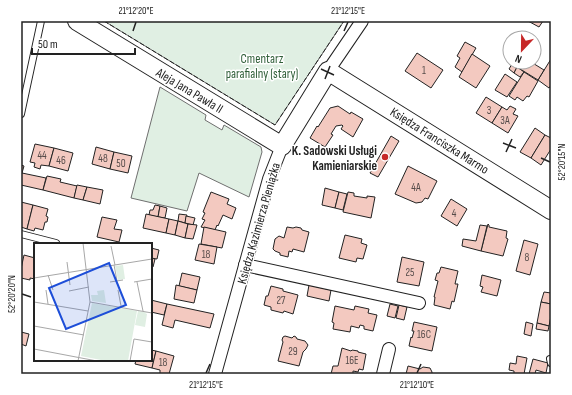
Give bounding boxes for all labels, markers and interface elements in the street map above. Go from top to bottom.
text: 21°12'20"E [118,5,154,17]
text: 21°12'15"E [331,5,365,17]
scale bar [32,30,135,56]
north arrow [502,30,542,70]
text: 50 m [38,37,58,52]
park label: Cmentarz parafialny (stary) [226,51,299,82]
text: N [513,52,524,66]
street label: Aleja Jana Pawła II [152,64,226,117]
house number: 1 [422,64,426,77]
street label: Księdza Franciszka Marmo [387,104,492,178]
house number: 3 [487,104,492,117]
house number: 3A [500,114,510,127]
place label: K. Sadowski Usługi Kamieniarskie [292,143,377,174]
text: 52°20'15"N [556,144,568,180]
house number: 44 [37,149,47,162]
house number: 48 [98,152,108,165]
marker: K. Sadowski Usługi Kamieniarskie [380,152,390,162]
house number: 46 [56,154,66,167]
house number: 50 [116,157,126,170]
street label: Księdza Kazimierza Pieniążka [234,161,284,286]
house number: 4A [411,181,421,194]
house number: 4 [452,207,457,220]
inset map [34,243,152,361]
house number: 18 [202,248,211,261]
house number: 8 [525,251,530,264]
house number: 25 [406,266,414,279]
text: 52°20'20"N [6,275,18,313]
house number: 27 [277,294,286,307]
house number: 16C [417,328,431,341]
house number: 29 [288,345,298,358]
house number: 16E [345,354,359,367]
house number: 18 [159,356,168,369]
text: 21°12'15"E [189,379,223,391]
text: 21°12'10"E [400,379,434,391]

